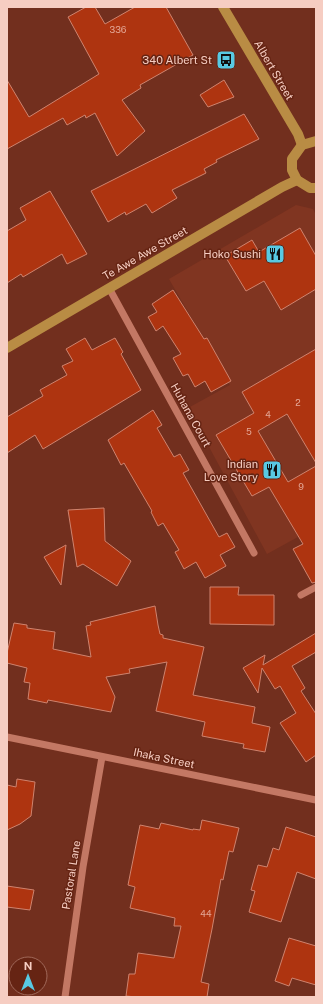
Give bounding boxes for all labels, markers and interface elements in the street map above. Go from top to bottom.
house number: 336 [110,24,127,35]
street label: Albert Street [252,38,296,102]
bus stop icon: 340 Albert St [215,49,237,71]
place label: 340 Albert St [142,54,212,66]
street label: Te Awe Awe Street [101,224,189,282]
restaurant icon: Hoko Sushi [264,243,286,265]
place label: Hoko Sushi [203,248,261,260]
street label: Huhana Court [169,381,213,449]
house number: 2 [295,397,301,408]
house number: 4 [265,409,271,420]
house number: 5 [246,426,252,437]
place label: Indian Love Story [204,458,258,483]
restaurant icon: Indian Love Story [261,459,283,481]
house number: 9 [298,481,304,492]
street label: Ihaka Street [132,746,196,770]
street label: Pastoral Lane [60,840,82,910]
house number: 44 [200,908,212,919]
north arrow [8,956,48,996]
text: N [24,960,32,972]

